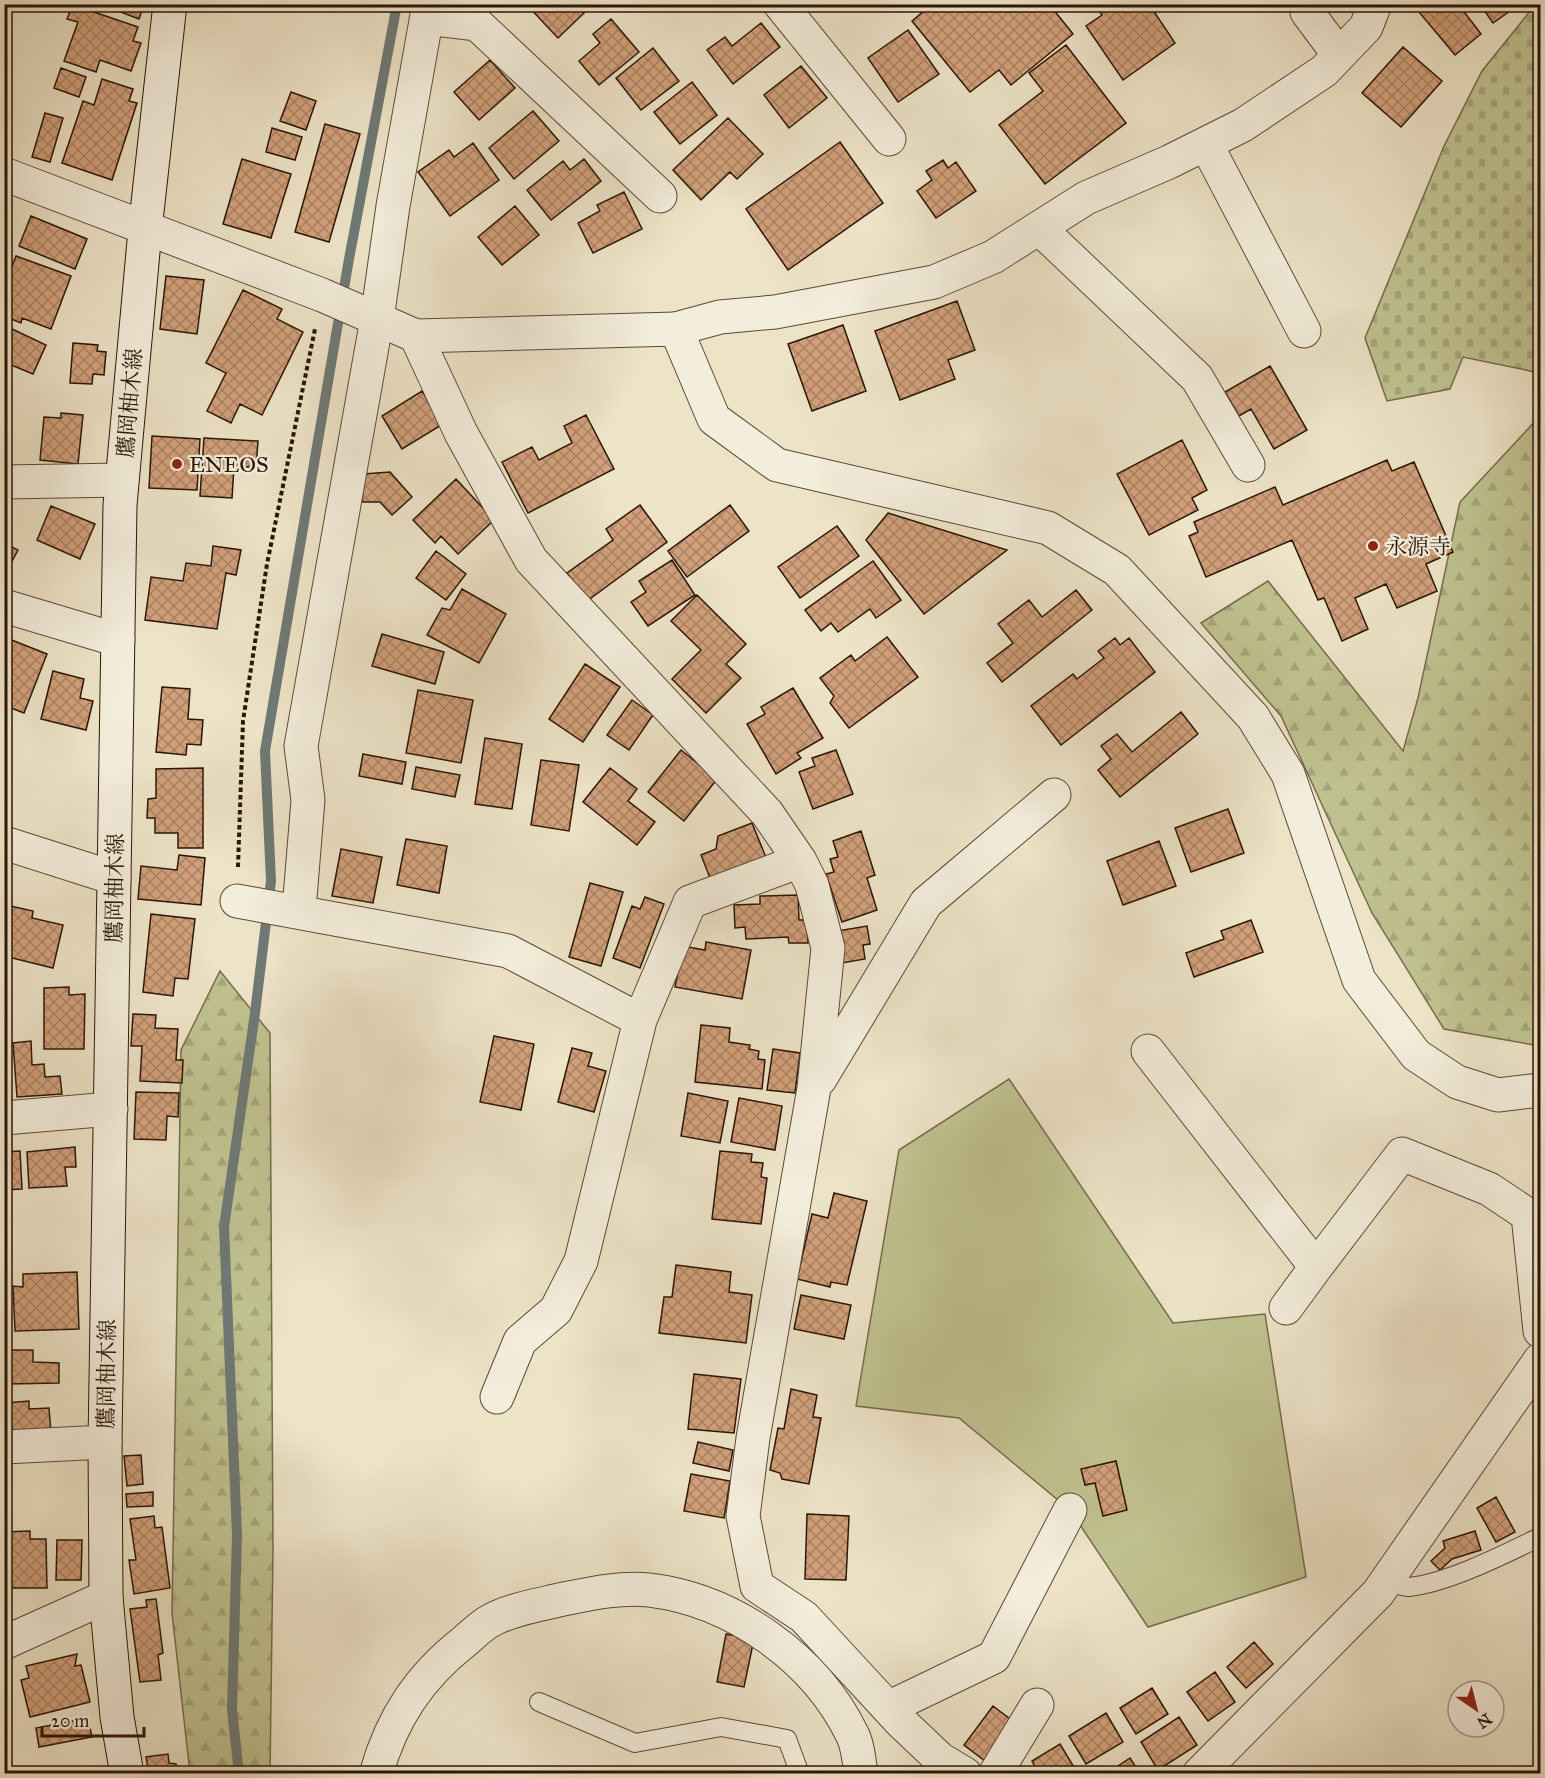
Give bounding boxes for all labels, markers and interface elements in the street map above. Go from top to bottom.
street label: 鷹岡柚木線 [111,347,148,459]
place label: ENEOS [189,451,269,478]
marker: ENEOS [170,457,184,471]
place label: 永源寺 [1385,533,1451,560]
marker: 永源寺 [1366,539,1380,553]
street label: 鷹岡柚木線 [100,833,129,943]
street label: 鷹岡柚木線 [92,1319,121,1429]
north arrow [1446,1679,1506,1739]
scale bar [42,1700,144,1738]
text: N [1473,1709,1495,1733]
text: 20 m [51,1710,89,1732]

